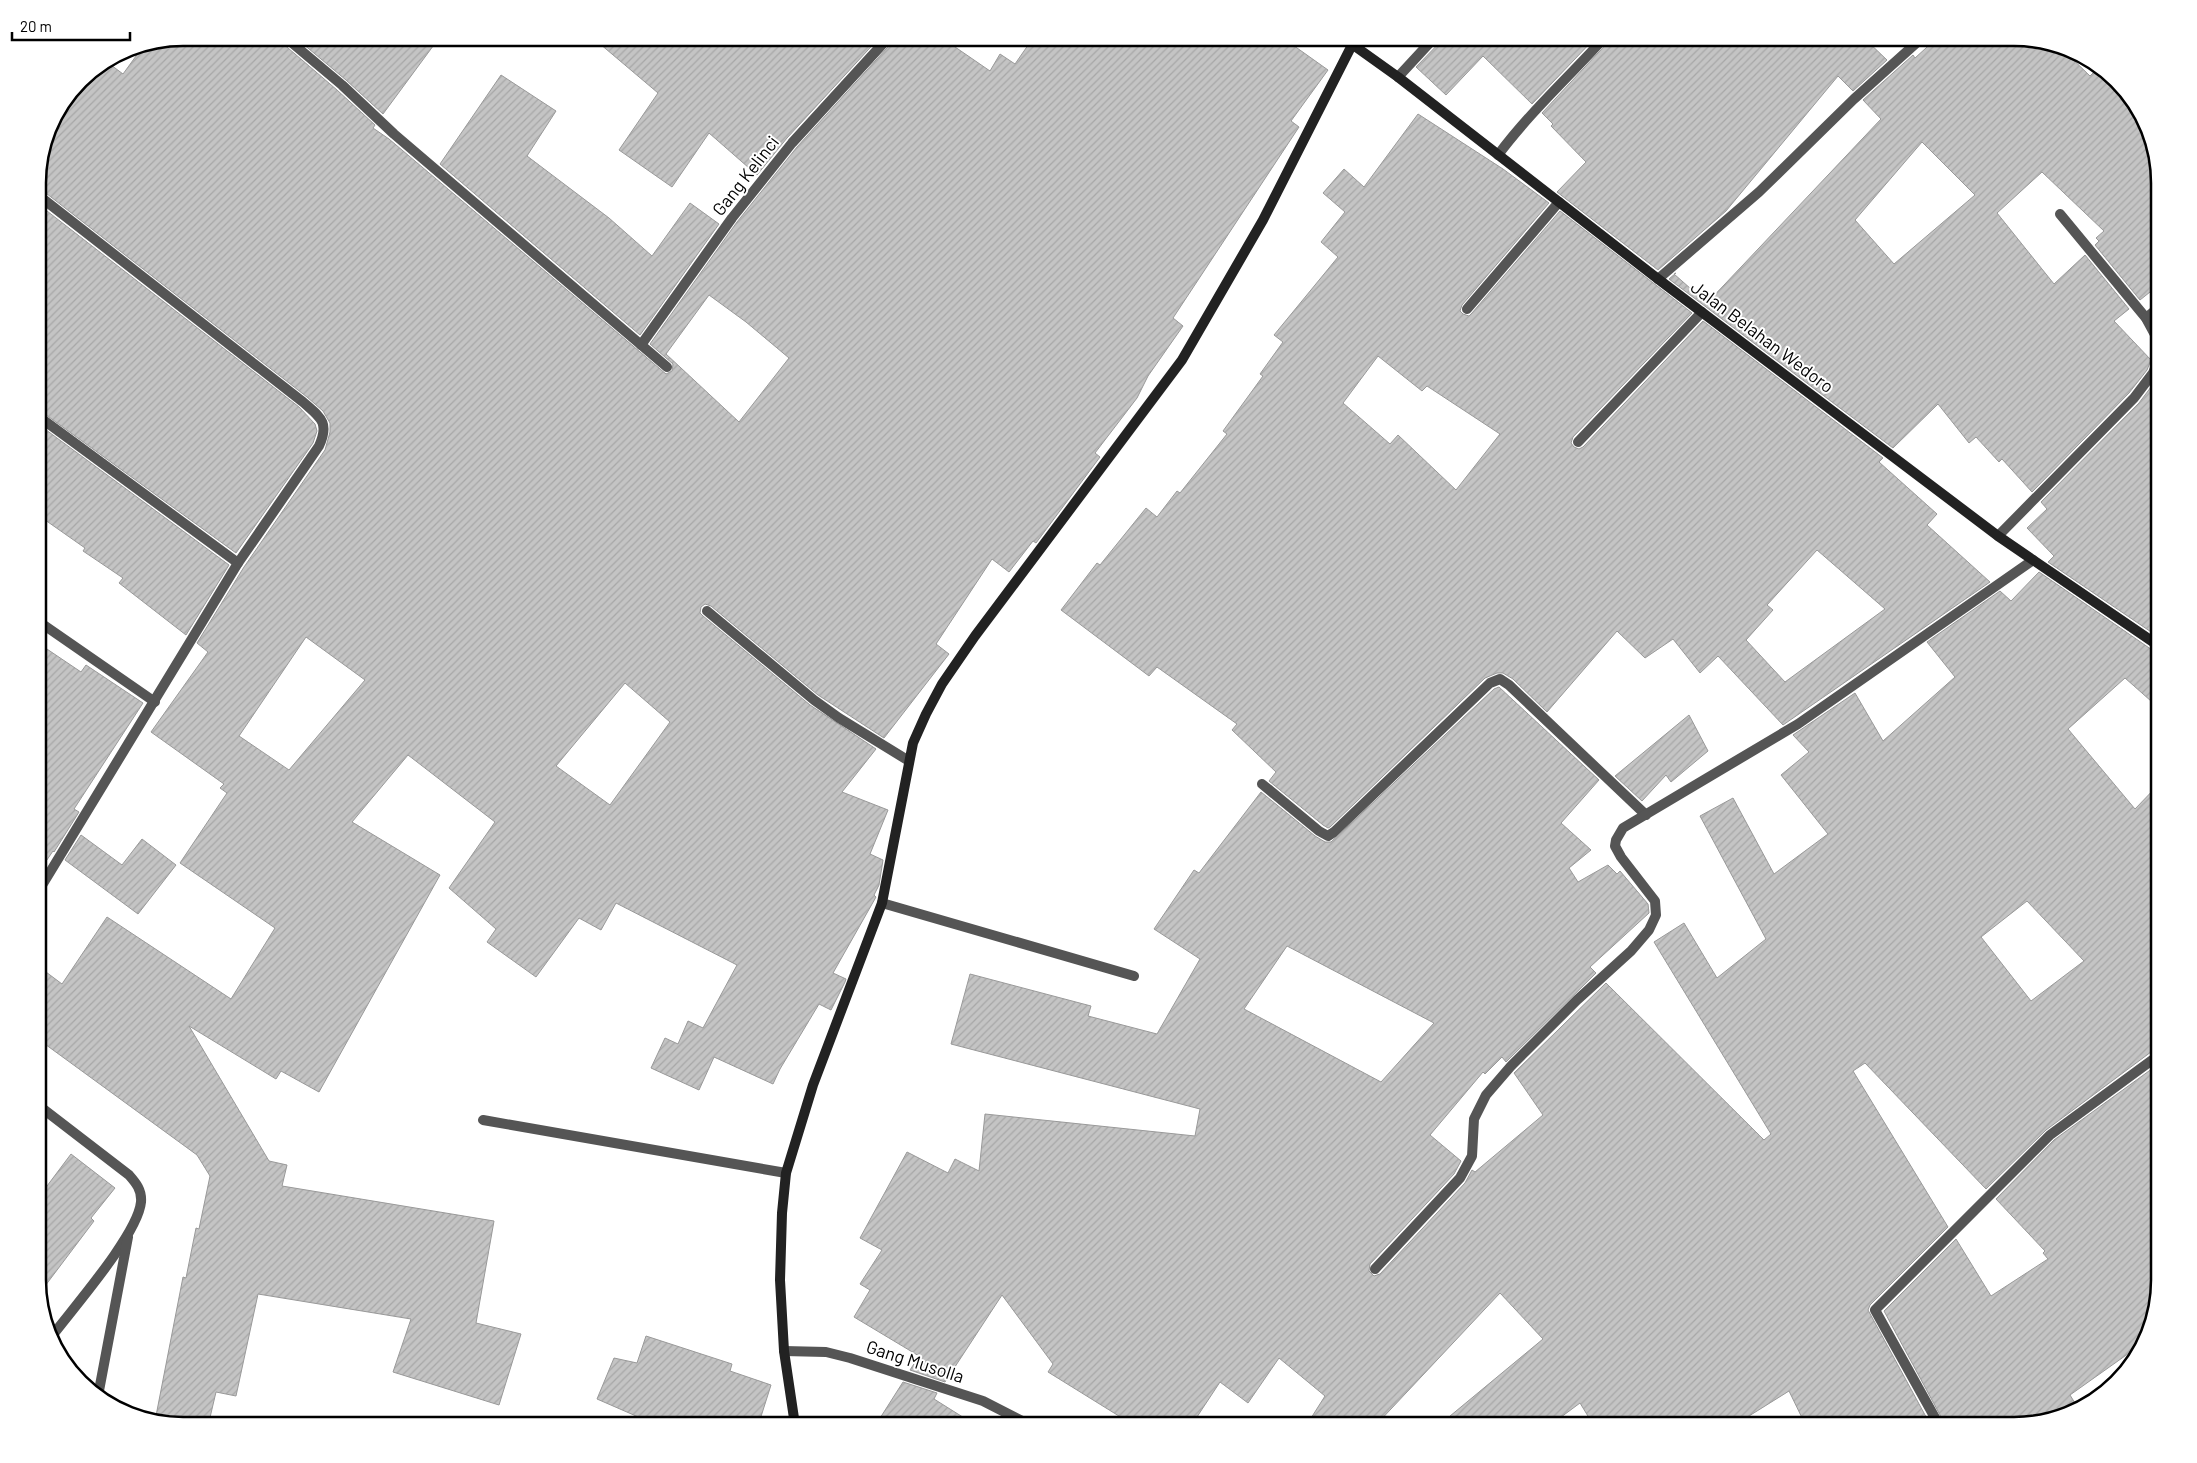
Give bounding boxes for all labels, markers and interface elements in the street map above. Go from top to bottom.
scale bar [12,10,130,42]
text: 20 m [20,17,52,35]
street label: Gang Kelinci [707,131,783,220]
street label: Jalan Belahan Wedoro [1687,275,1838,397]
street label: Gang Musolla [864,1335,967,1387]

